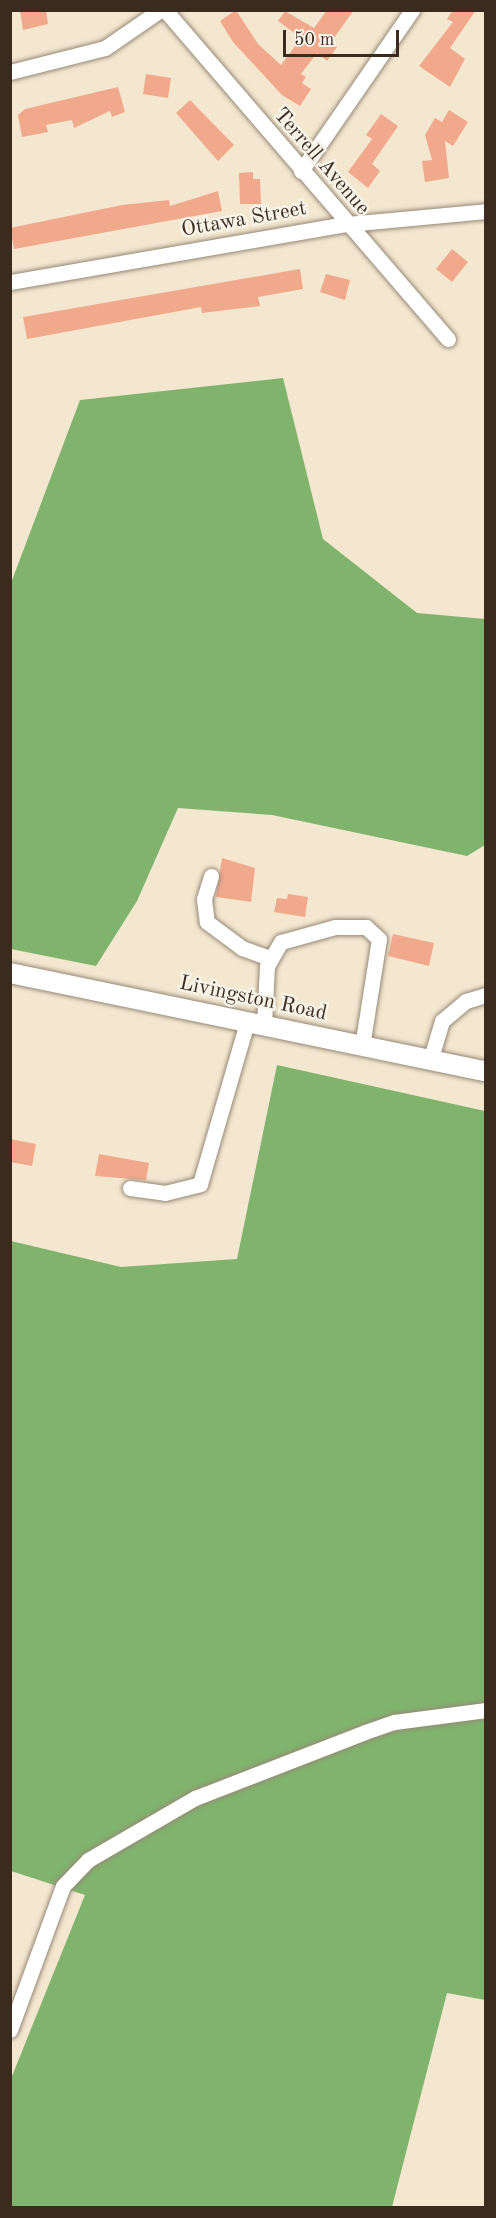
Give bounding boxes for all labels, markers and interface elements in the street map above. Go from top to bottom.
scale bar [286,18,402,56]
text: 50 m [294,31,334,49]
street label: Terrell Avenue [268,103,374,221]
street label: Ottawa Street [179,197,309,243]
street label: Livingston Road [177,971,329,1027]

